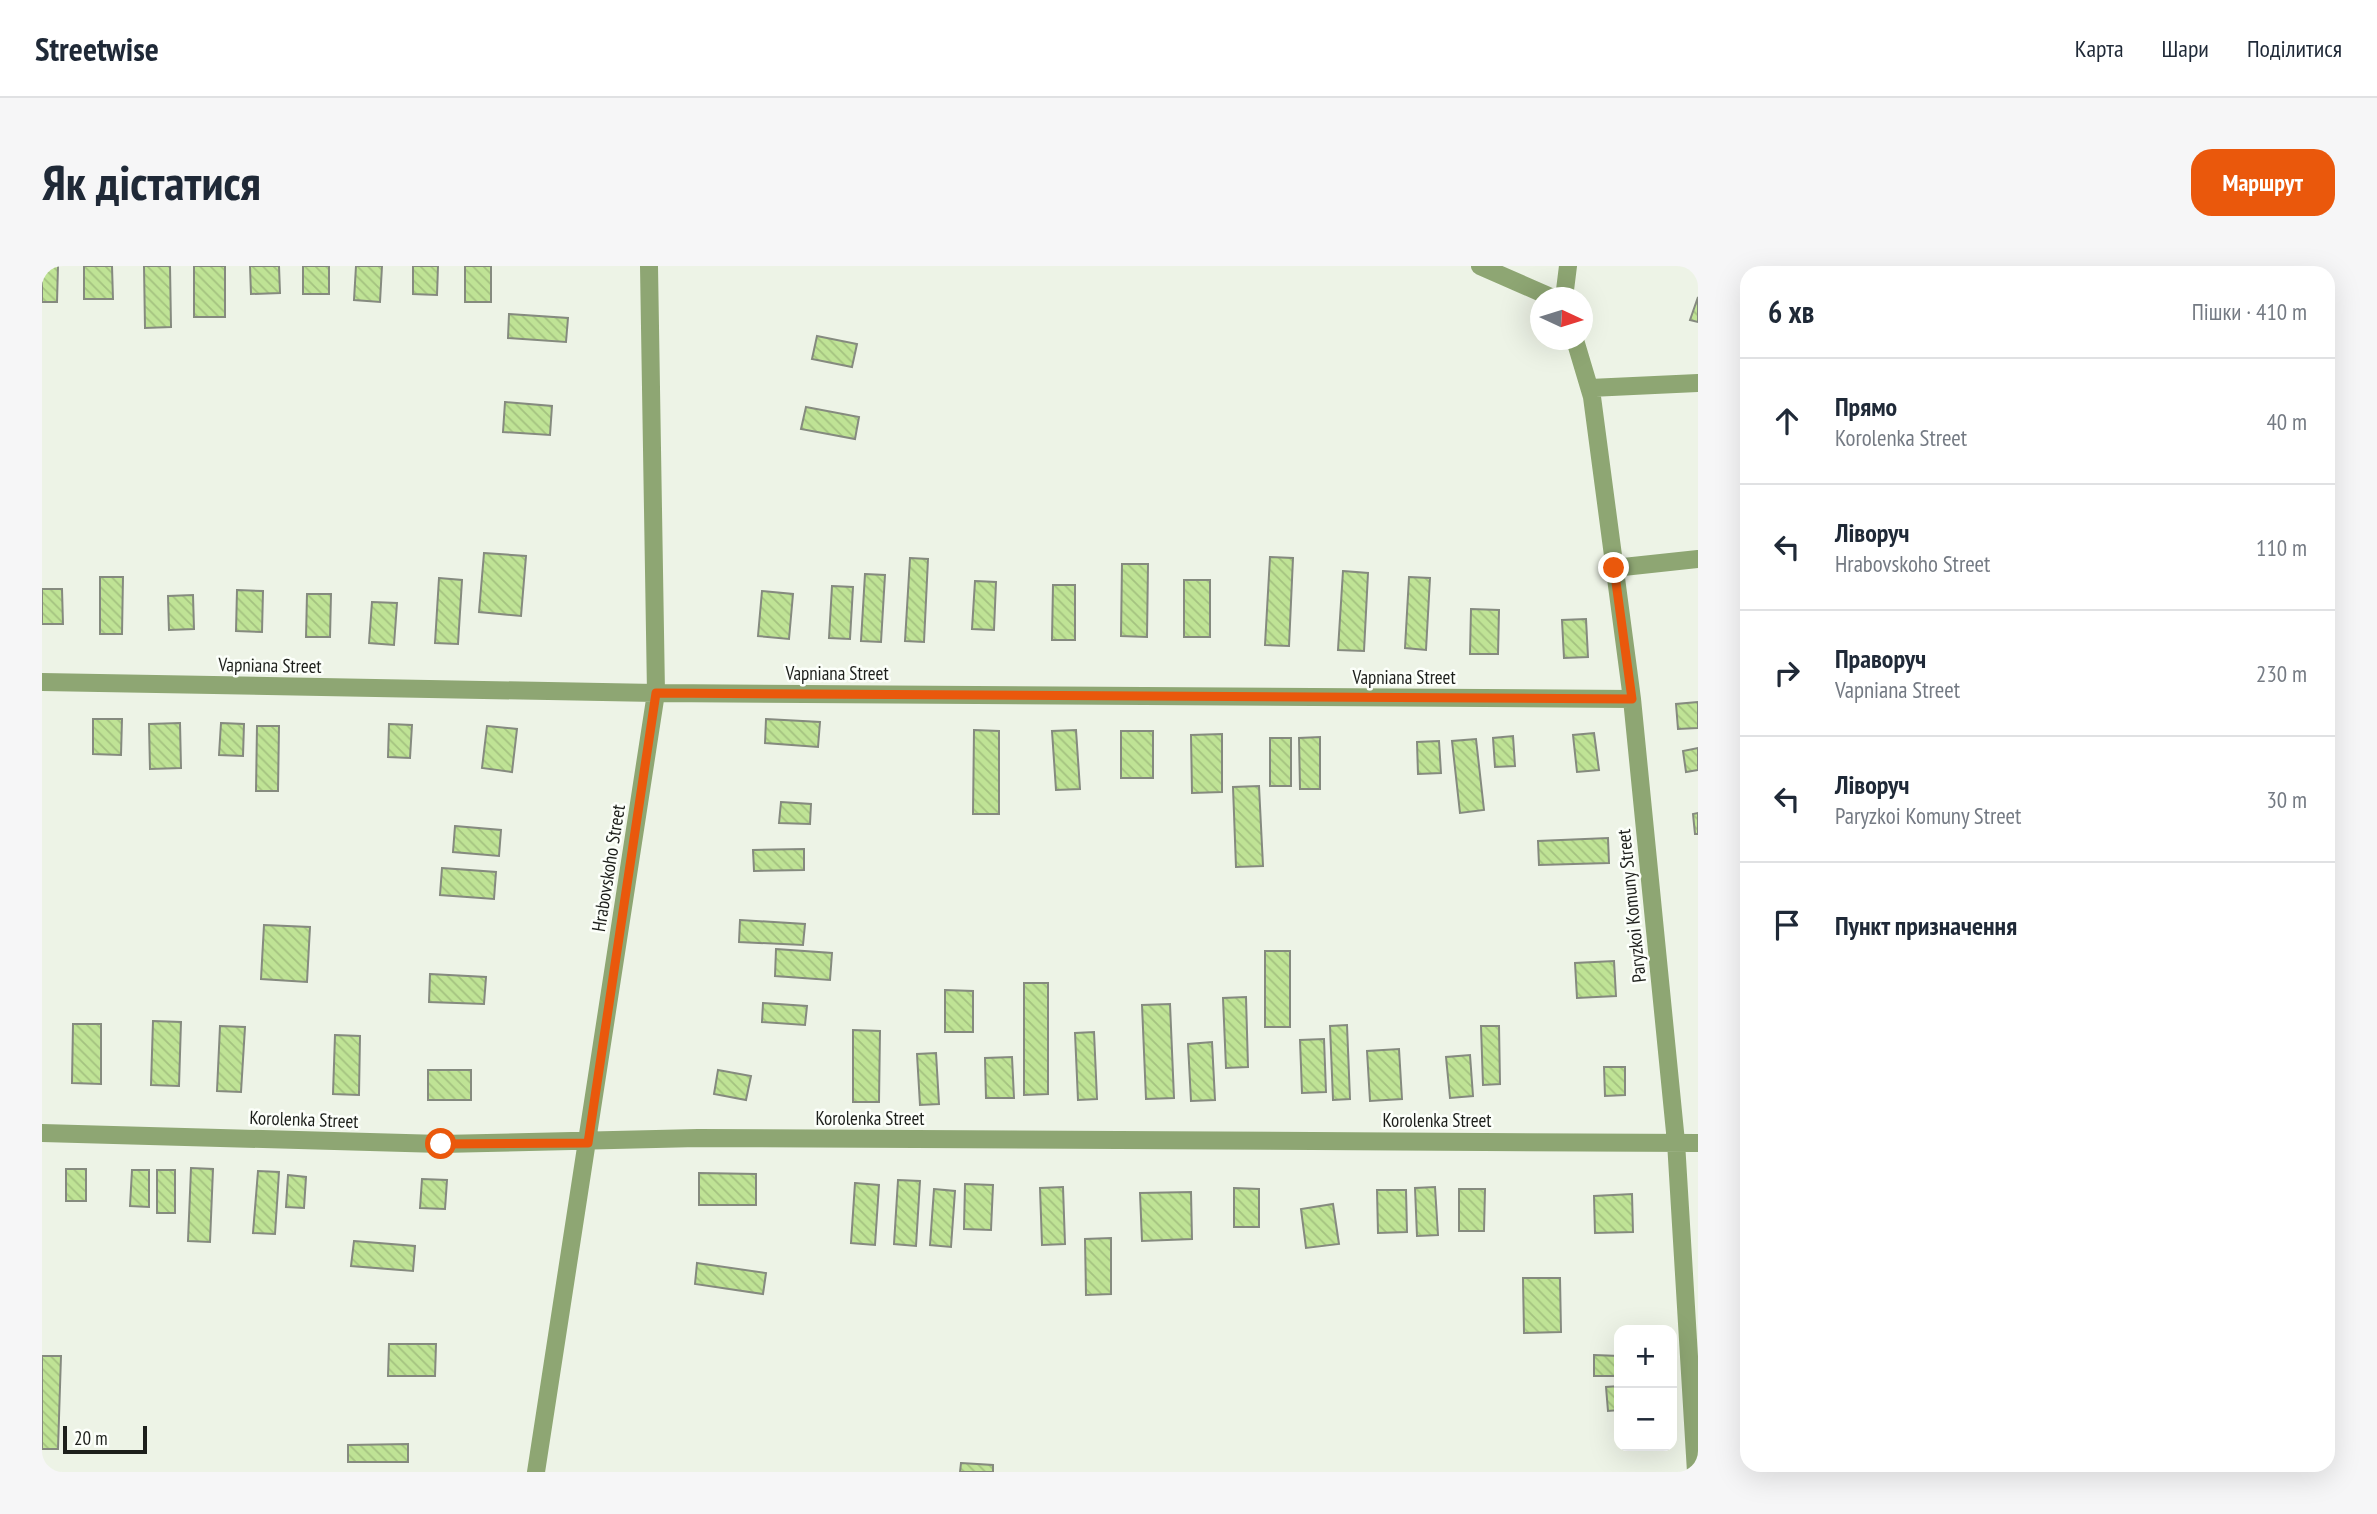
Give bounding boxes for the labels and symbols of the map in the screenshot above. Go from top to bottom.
north arrow [1530,287,1593,350]
route end [1598,552,1629,583]
street label: Vapniana Street [217,652,323,678]
street label: Vapniana Street [784,661,889,685]
street label: Vapniana Street [1351,665,1456,689]
street label: Hrabovskoho Street [586,802,630,933]
street label: Paryzkoi Komuny Street [1611,827,1651,984]
street label: Korolenka Street [249,1105,360,1133]
street label: Korolenka Street [815,1106,925,1130]
street label: Korolenka Street [1382,1108,1492,1132]
route start [425,1128,456,1159]
scale bar [63,1423,147,1455]

